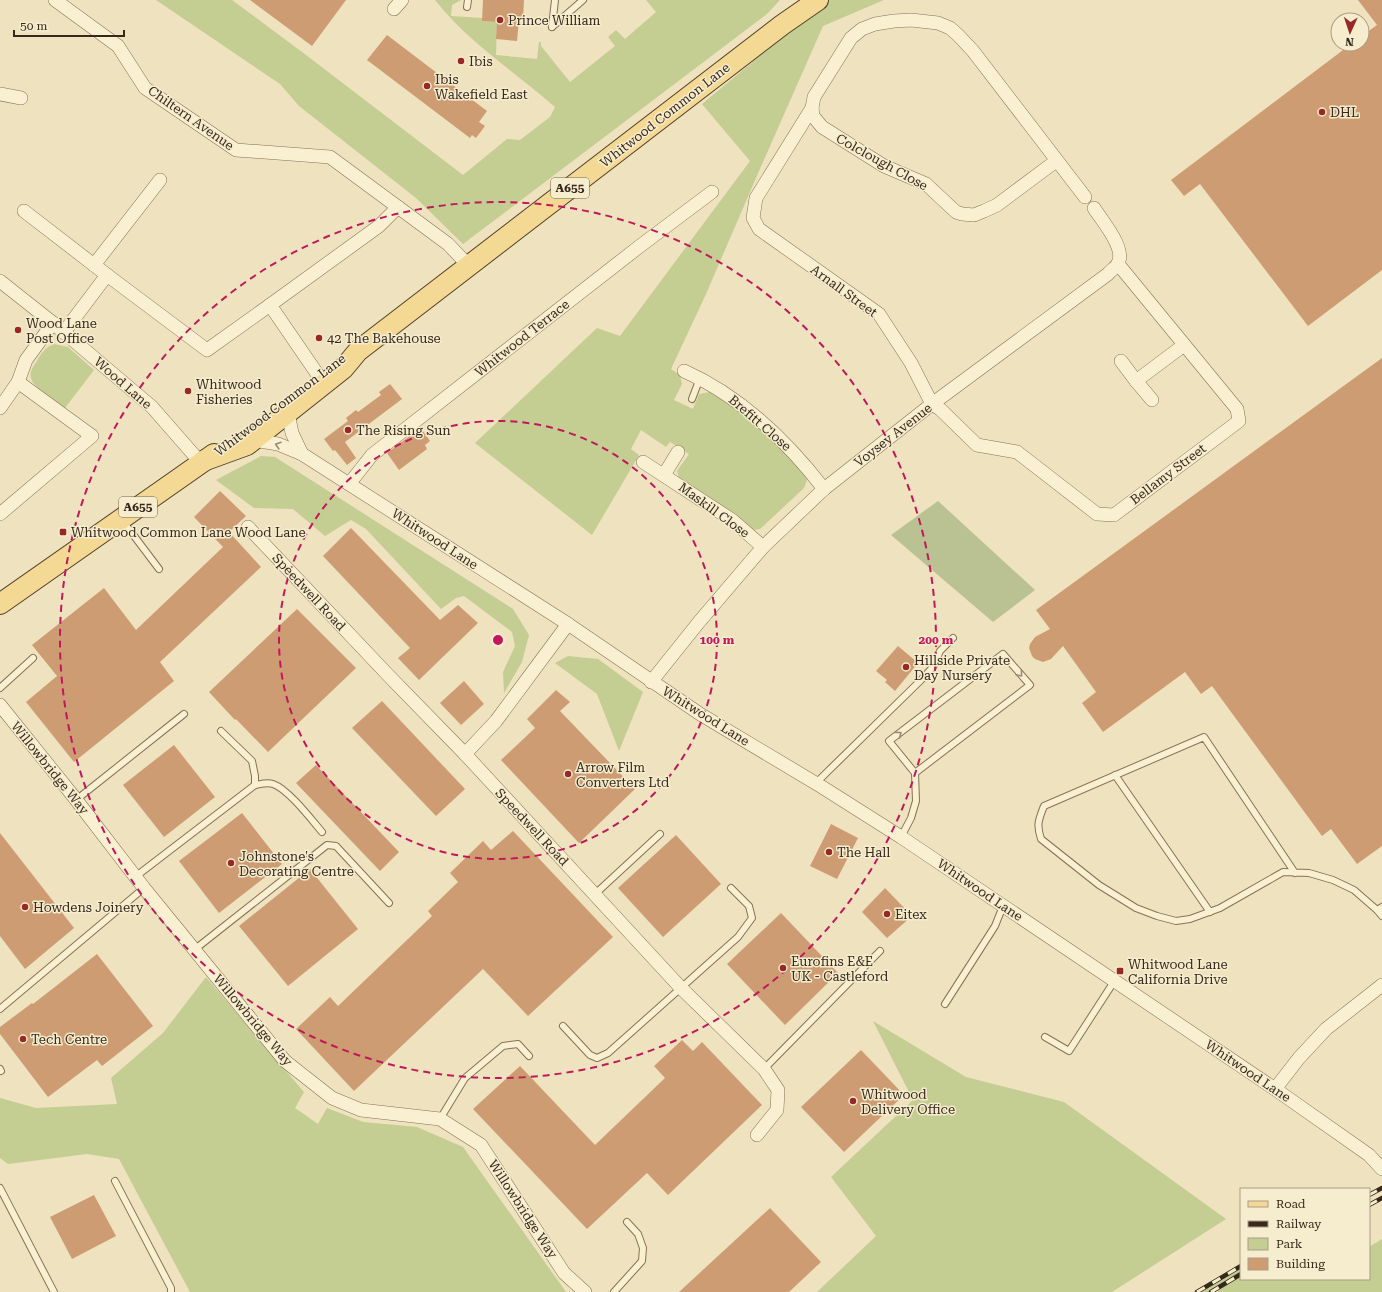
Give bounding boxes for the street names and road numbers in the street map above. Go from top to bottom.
street label: Whitwood Common Lane [597,60,733,170]
street label: Chiltern Avenue [145,83,237,153]
street label: Colclough Close [834,131,930,193]
road number: A655 [551,178,589,198]
street label: Arnall Street [808,262,880,320]
street label: Whitwood Terrace [472,296,572,380]
street label: Whitwood Common Lane [211,351,349,459]
street label: Wood Lane [91,354,155,412]
street label: Brefitt Close [726,392,794,454]
street label: Voysey Avenue [851,400,935,470]
street label: Bellamy Street [1127,441,1209,507]
street label: Maskill Close [676,479,752,541]
road number: A655 [119,497,157,517]
street label: Whitwood Lane [389,506,481,572]
street label: Speedwell Road [269,550,349,634]
street label: Whitwood Lane [660,683,752,749]
street label: Willowbridge Way [8,719,92,817]
street label: Speedwell Road [492,785,572,869]
street label: Whitwood Lane [934,856,1026,924]
street label: Willowbridge Way [210,971,296,1069]
street label: Whitwood Lane [1202,1037,1294,1105]
street label: Willowbridge Way [486,1157,561,1261]

